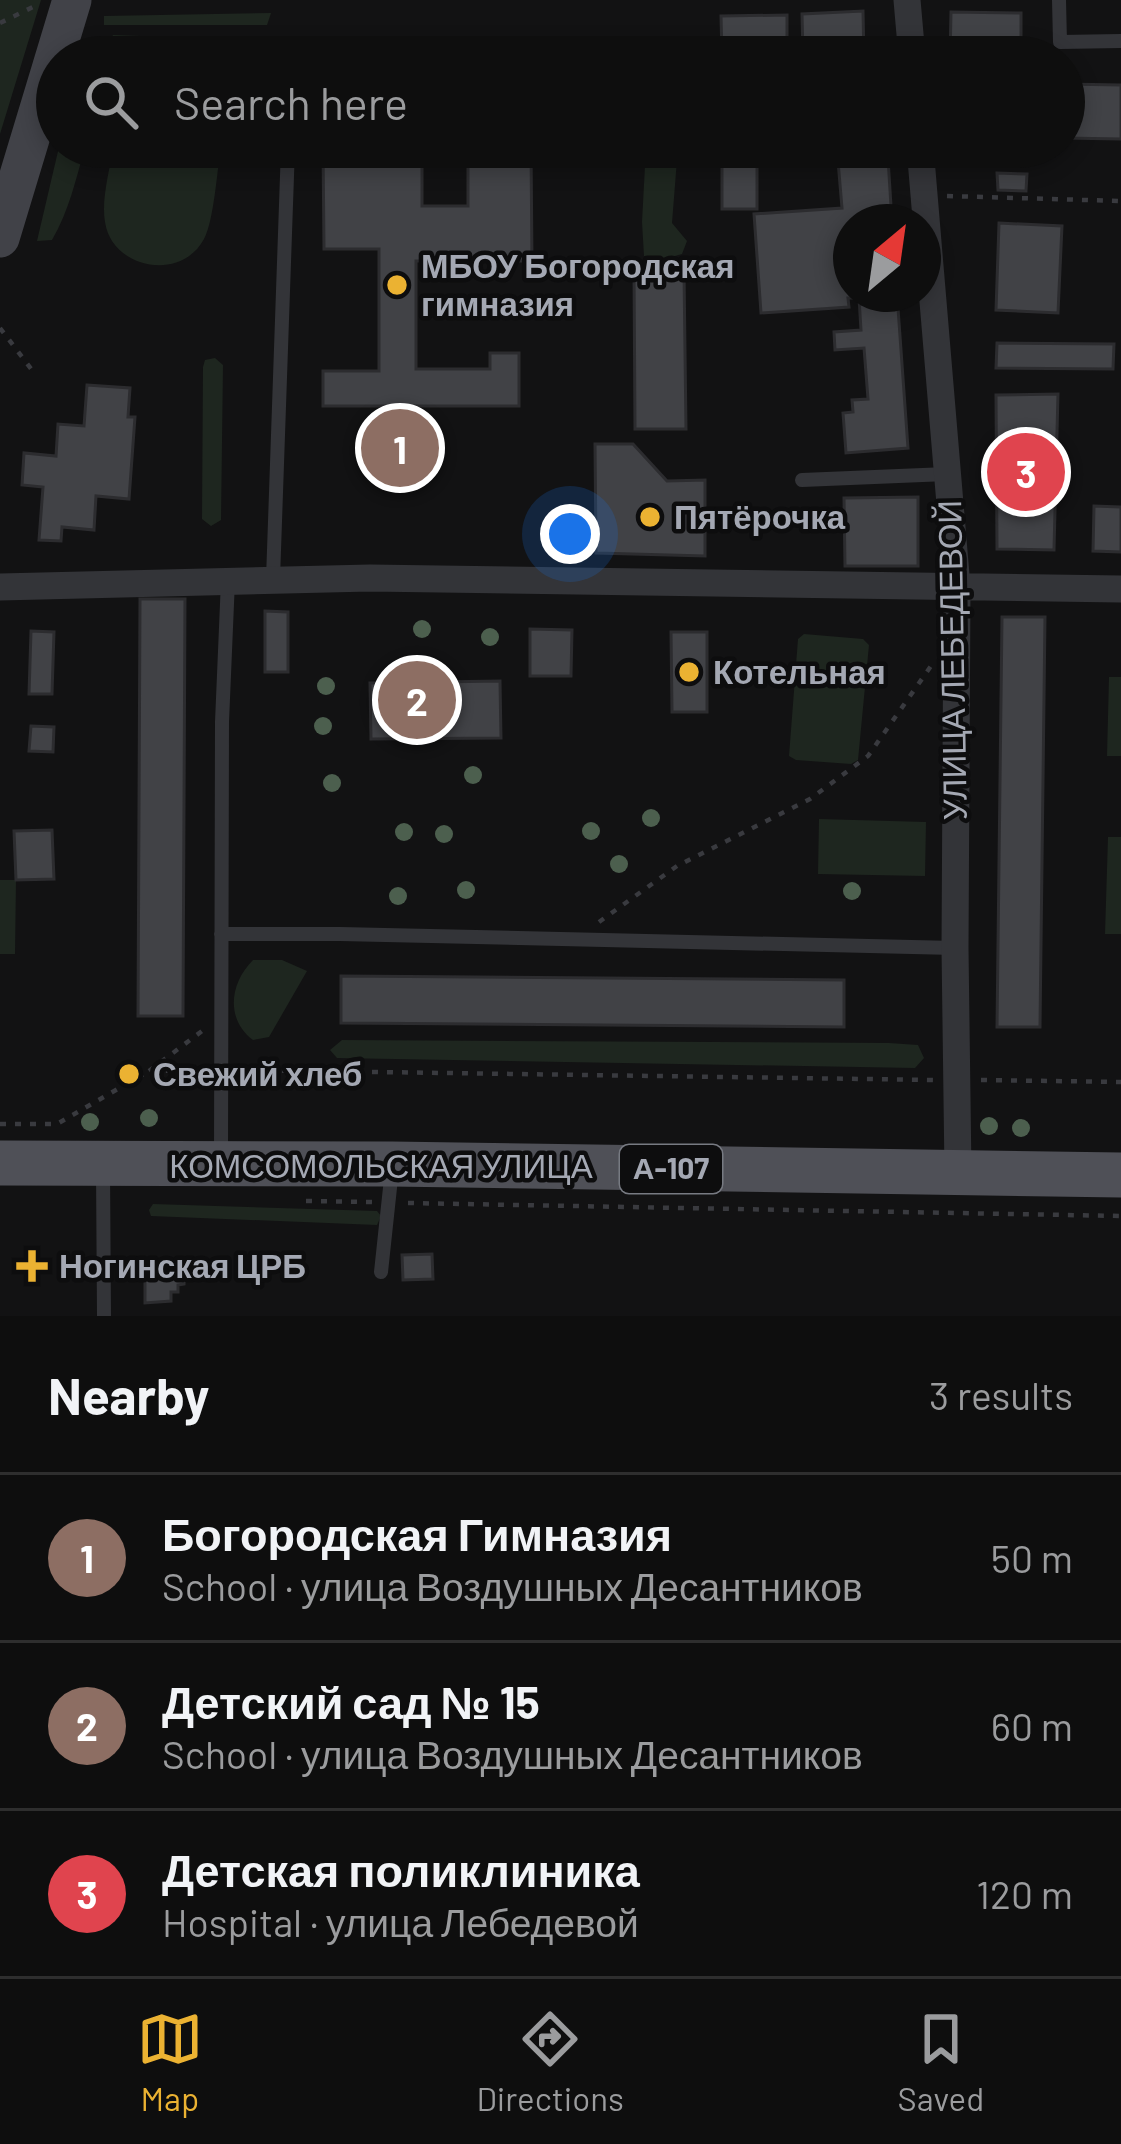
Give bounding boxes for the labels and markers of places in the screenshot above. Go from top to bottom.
place label: МБОУ Богородская гимназия [421,245,734,323]
marker: МБОУ Богородская гимназия [384,272,410,298]
pin: 1 [361,403,439,493]
pin: 3 [987,427,1065,517]
place label: Пятёрочка [674,496,846,536]
marker: Пятёрочка [637,504,663,530]
place label: Котельная [713,651,886,691]
pin: 2 [378,655,456,745]
marker: Котельная [676,659,702,685]
place label: Свежий хлеб [153,1053,362,1093]
marker: Свежий хлеб [116,1061,142,1087]
place label: Ногинская ЦРБ [59,1245,306,1285]
marker: Ногинская ЦРБ [16,1250,48,1282]

